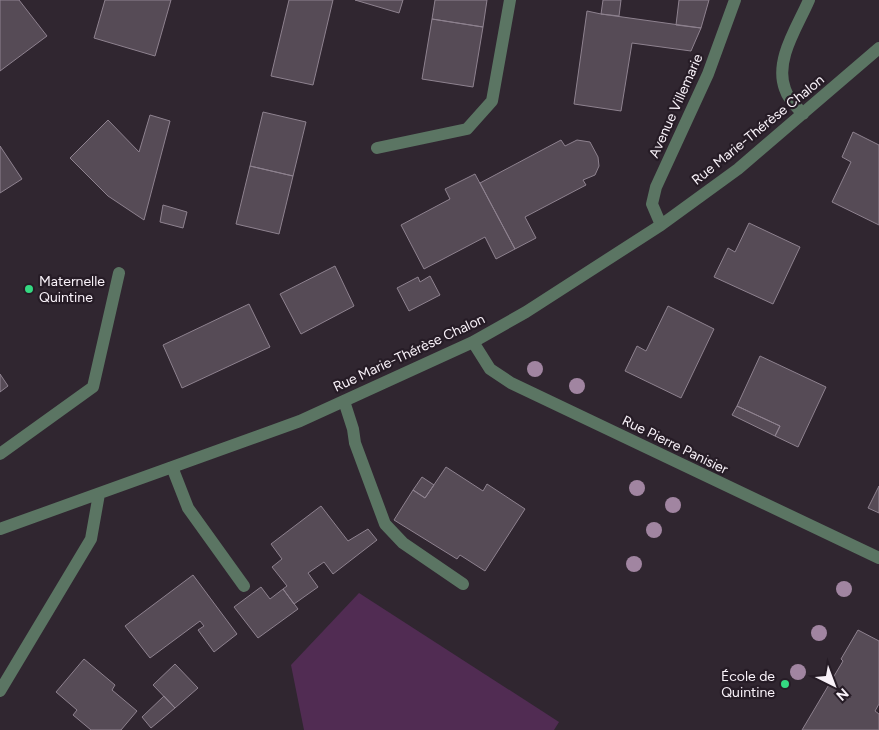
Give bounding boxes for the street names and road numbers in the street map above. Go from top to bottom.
street label: Avenue Villemarie [645,51,707,161]
street label: Rue Marie-Thérèse Chalon [688,71,828,189]
street label: Rue Marie-Thérèse Chalon [330,310,488,396]
street label: Rue Pierre Panisier [619,412,731,478]

